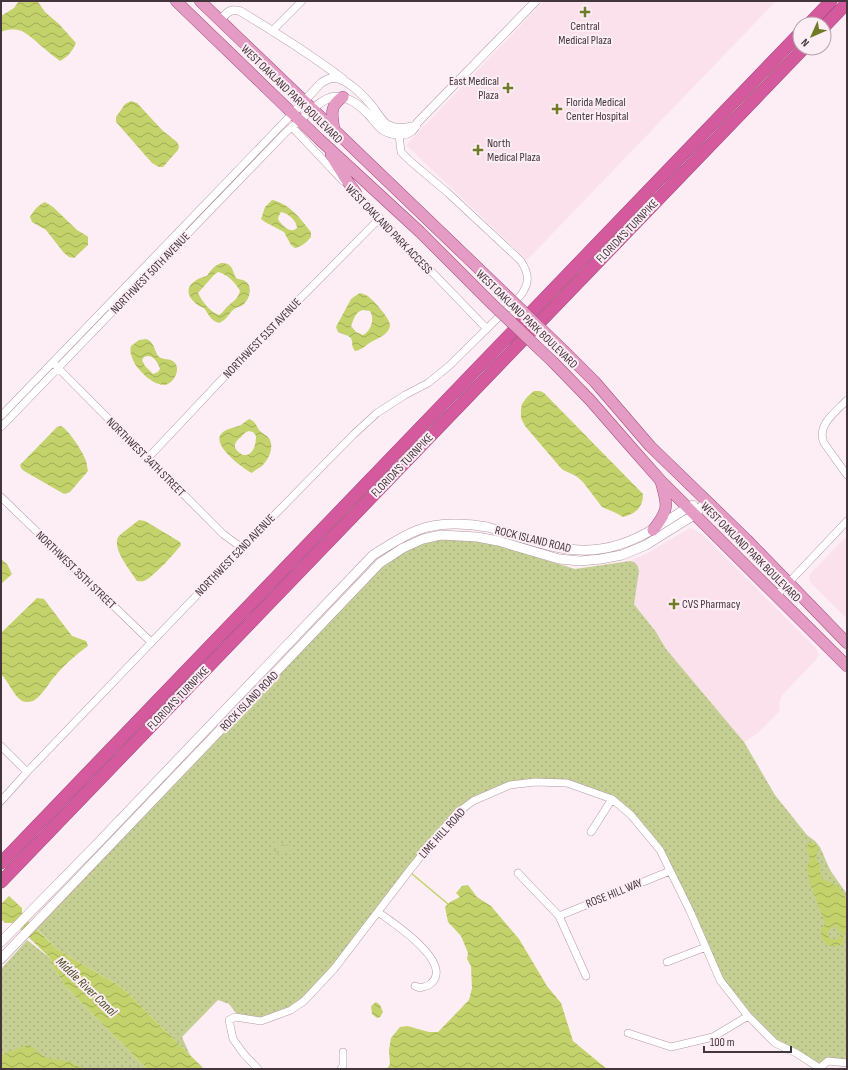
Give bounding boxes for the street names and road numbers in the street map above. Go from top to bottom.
street label: WEST OAKLAND PARK BOULEVARD [238,42,346,147]
street label: WEST OAKLAND PARK ACCESS [342,181,435,277]
street label: FLORIDA'S TURNPIKE [593,196,662,266]
street label: NORTHWEST 50TH AVENUE [108,229,193,317]
street label: WEST OAKLAND PARK BOULEVARD [473,267,581,372]
street label: NORTHWEST 51ST AVENUE [220,295,305,382]
street label: NORTHWEST 34TH STREET [103,415,188,500]
street label: FLORIDA'S TURNPIKE [368,430,437,500]
street label: WEST OAKLAND PARK BOULEVARD [697,499,804,606]
street label: NORTHWEST 52ND AVENUE [192,511,279,600]
street label: ROCK ISLAND ROAD [493,523,573,556]
street label: NORTHWEST 35TH STREET [32,528,119,613]
street label: FLORIDA'S TURNPIKE [144,663,213,733]
street label: ROCK ISLAND ROAD [217,668,282,735]
street label: LIME HILL ROAD [416,805,469,862]
street label: ROSE HILL WAY [584,875,645,912]

